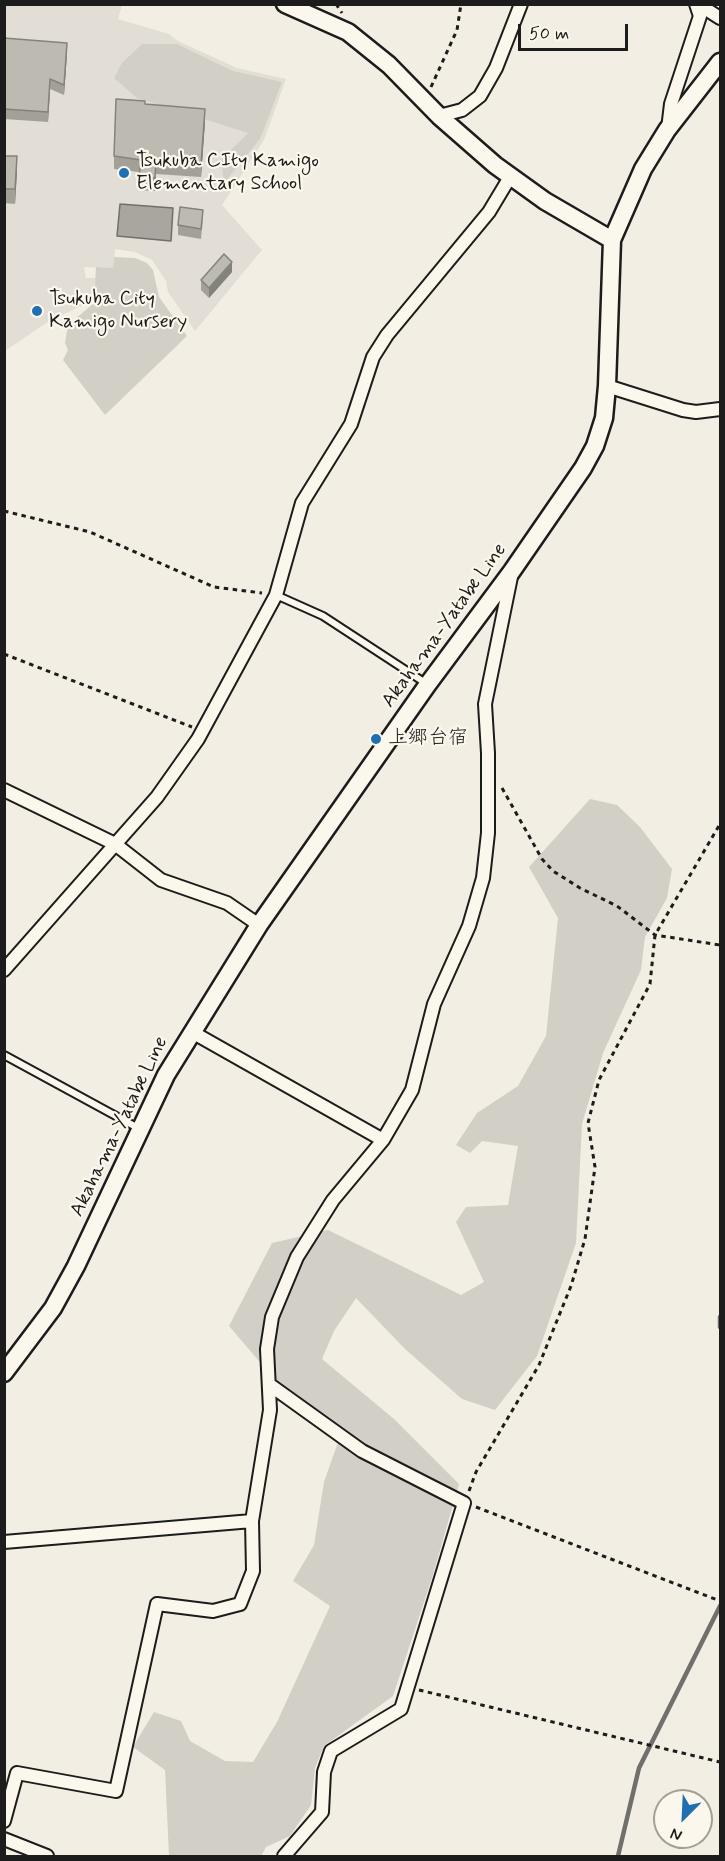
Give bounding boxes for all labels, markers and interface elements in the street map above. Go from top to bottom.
scale bar [521,12,630,50]
text: 50 m [529,22,569,46]
place label: Tsukuba CIty Kamigo Elementary School [136,150,319,197]
marker: Tsukuba CIty Kamigo Elementary School [117,166,131,180]
place label: Tsukuba City Kamigo Nursery [49,288,187,335]
marker: Tsukuba City Kamigo Nursery [30,304,44,318]
street label: Akahama-Yatabe Line [377,539,513,713]
place label: 上郷台宿 [388,727,468,751]
marker: 上郷台宿 [369,732,383,746]
street label: Akahama-Yatabe Line [66,1033,174,1221]
north arrow [653,1789,713,1849]
text: N [667,1822,685,1846]

